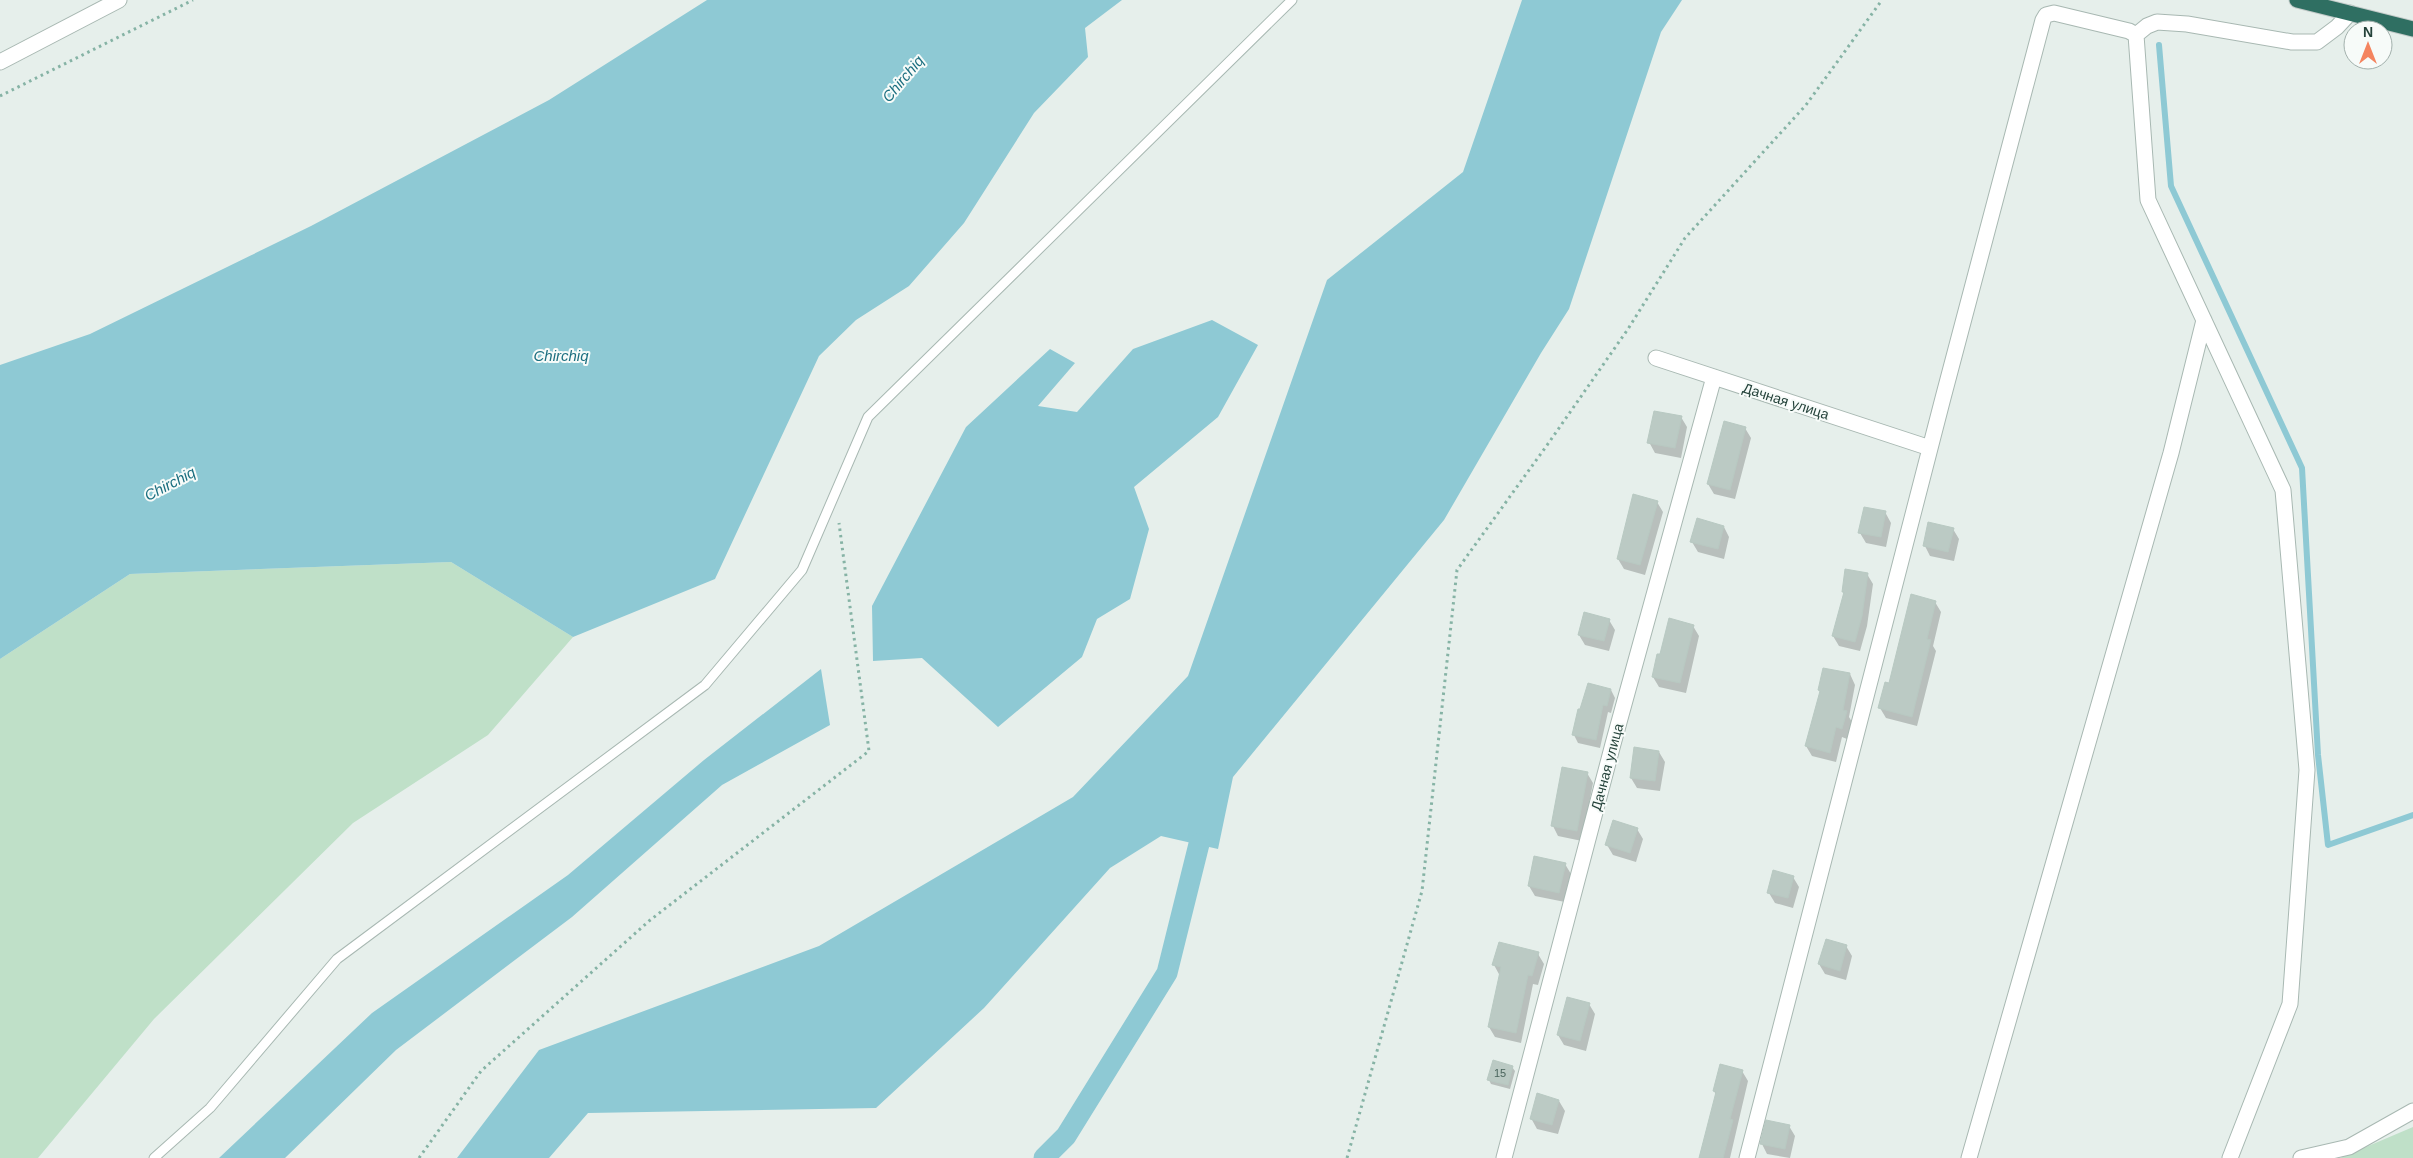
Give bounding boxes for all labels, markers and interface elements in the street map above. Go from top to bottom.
north arrow [2343,20,2393,70]
text: N [2363,24,2373,40]
water label: Chirchiq [878,52,927,105]
water label: Chirchiq [533,347,589,364]
street label: Дачная улица [1741,380,1831,423]
water label: Chirchiq [141,463,199,504]
street label: Дачная улица [1588,721,1626,812]
house number: 15 [1494,1067,1506,1079]

